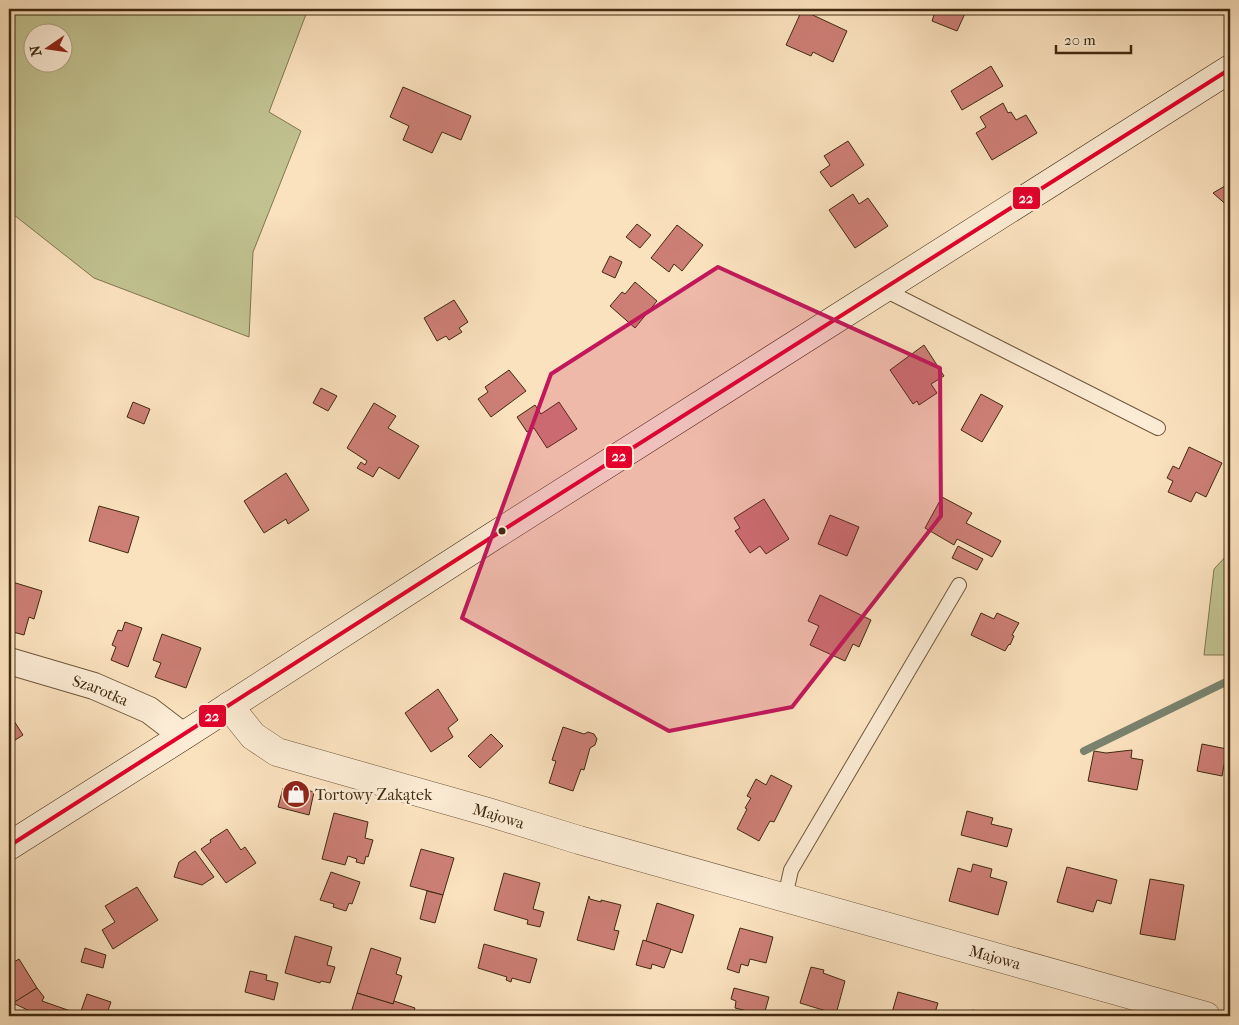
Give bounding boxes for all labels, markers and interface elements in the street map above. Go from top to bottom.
north arrow [22,22,72,72]
scale bar [1056,22,1132,54]
text: 20 m [1064,31,1096,49]
text: N [26,43,45,58]
line badge: 22 [1012,186,1041,210]
text: 22 [1019,190,1033,207]
line badge: 22 [605,445,633,469]
text: 22 [612,448,626,465]
unlabelled marker [497,526,507,536]
street label: Szarotka [70,671,132,710]
line badge: 22 [198,704,227,728]
text: 22 [205,708,219,725]
shop icon: Tortowy Zakątek [281,779,311,809]
place label: Tortowy Zakątek [315,785,433,804]
street label: Majowa [471,799,527,833]
street label: Majowa [967,941,1024,974]

